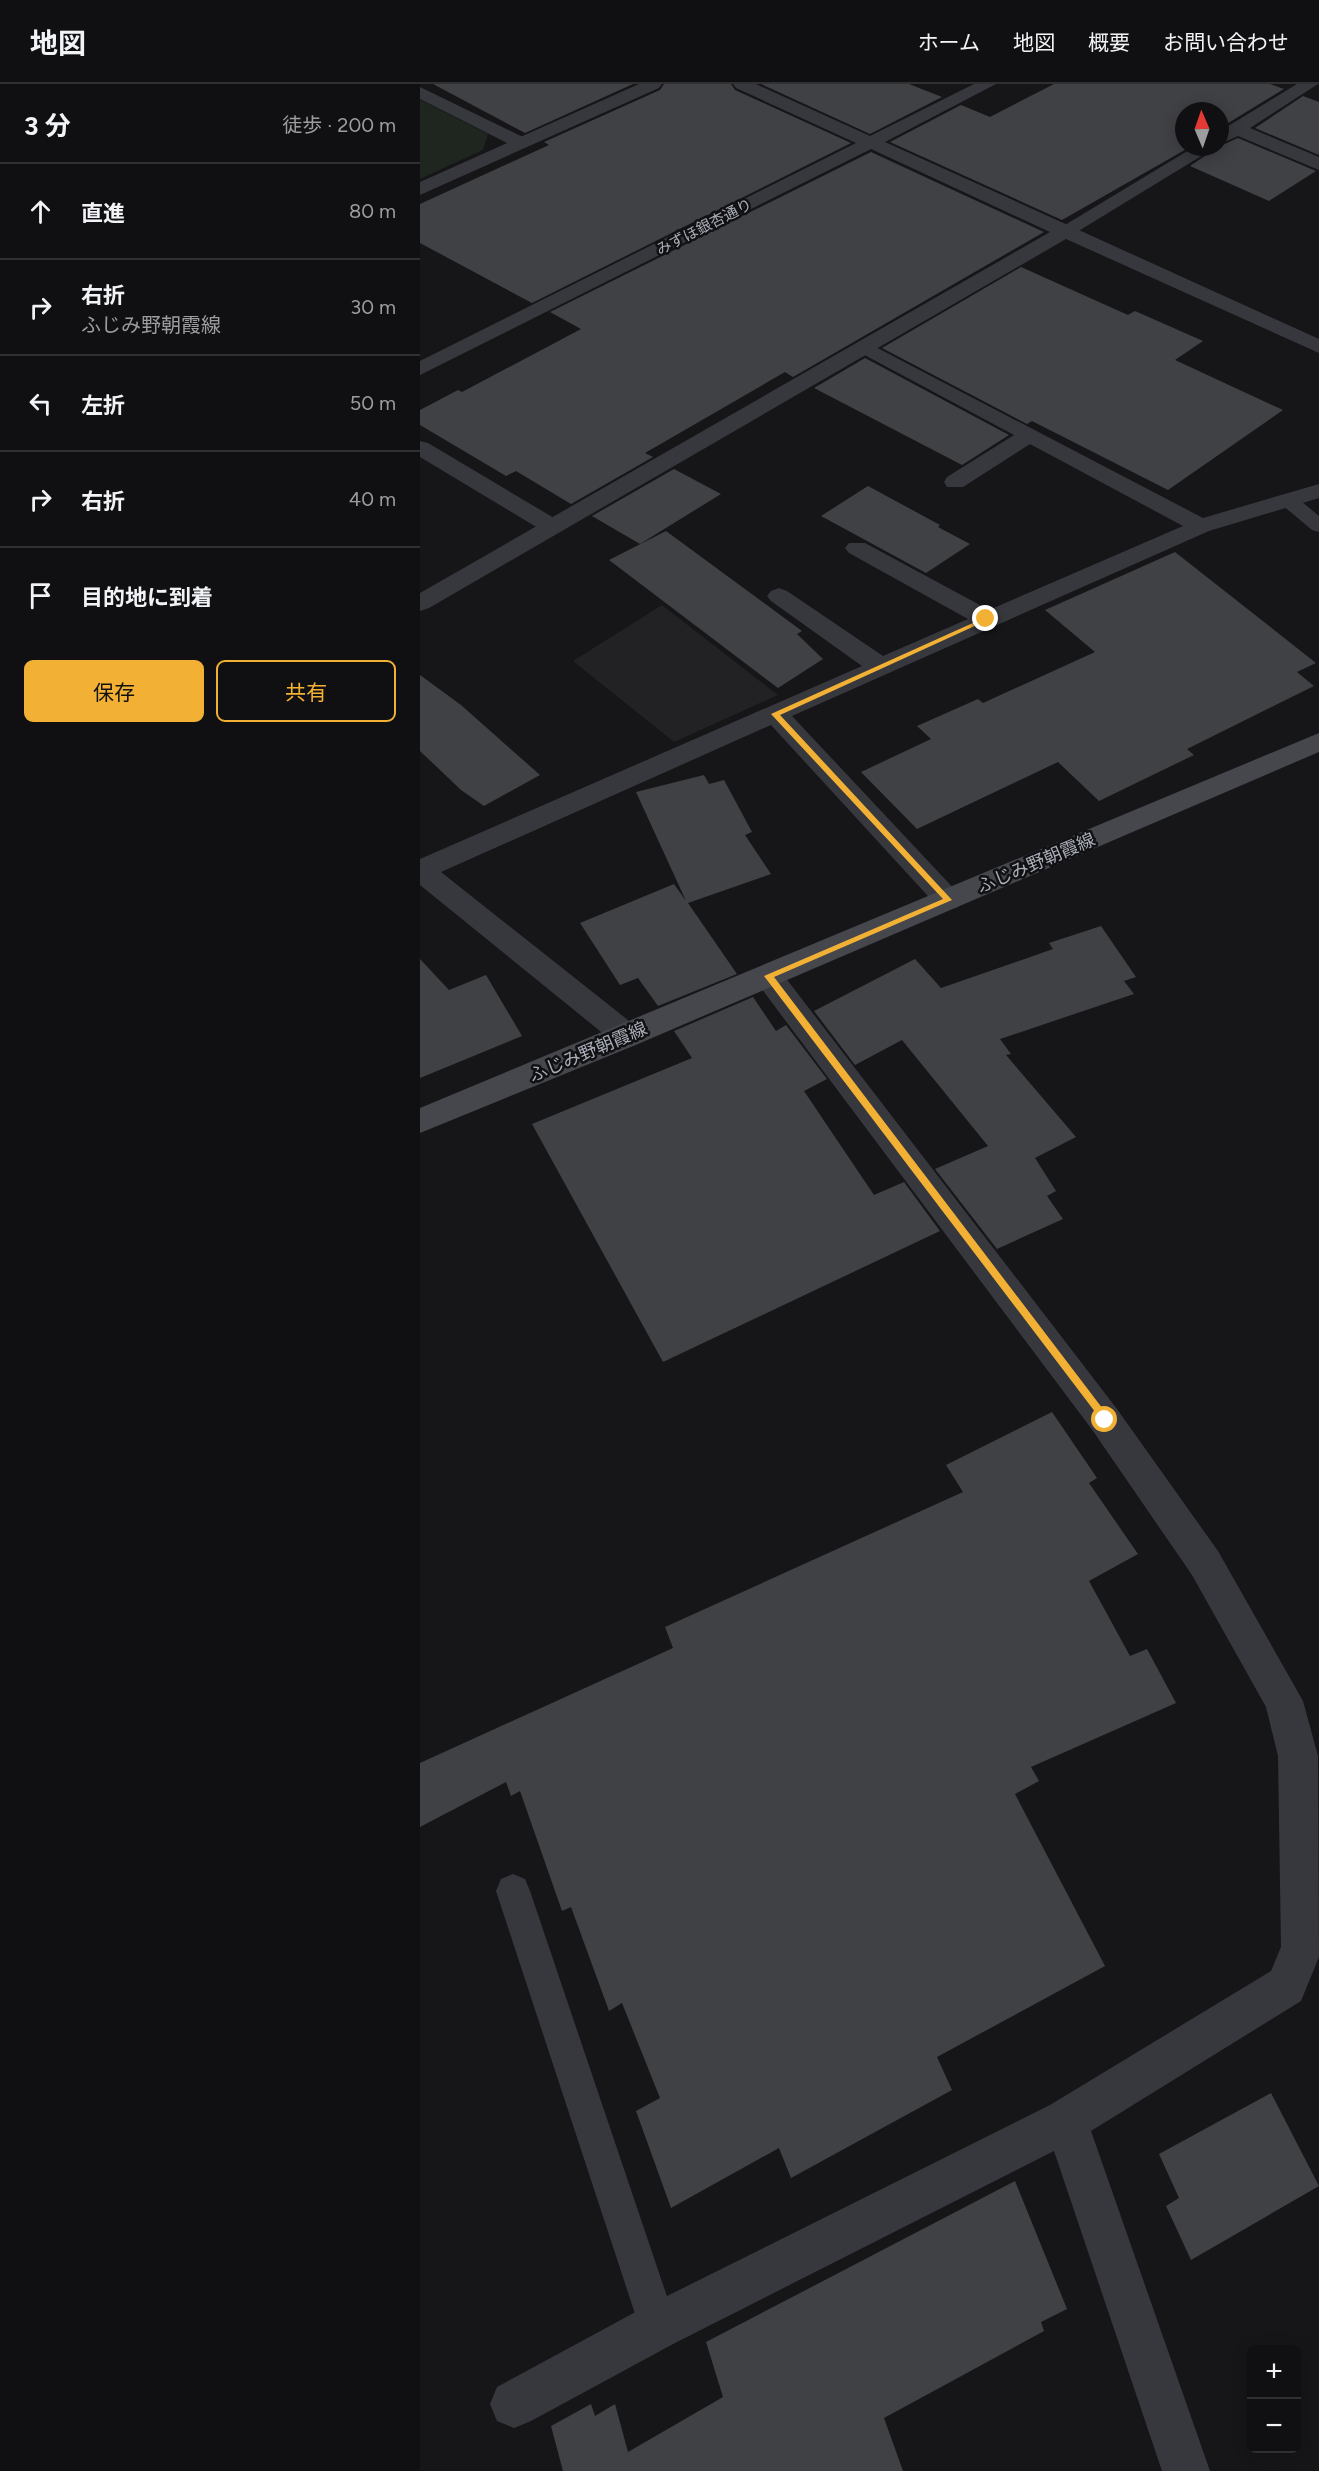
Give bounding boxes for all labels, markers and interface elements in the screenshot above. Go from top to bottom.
text: 地図 [30,26,86,60]
text: ホーム [918,30,980,55]
text: 地図 [1013,30,1055,55]
text: 概要 [1088,30,1130,55]
text: お問い合わせ [1163,30,1289,55]
north arrow [1175,102,1229,156]
text: 3 分 [24,110,71,142]
text: 徒歩 · 200 m [282,113,396,137]
icon: ahead [24,195,57,228]
street label: みずほ銀杏通り [653,195,755,259]
text: 80 m [349,199,396,223]
text: 直進 [81,200,125,227]
text: 右折 [81,282,125,309]
icon: right [24,291,57,324]
text: 30 m [350,295,396,319]
text: ふじみ野朝霞線 [81,313,221,337]
icon: left [24,387,57,420]
text: 50 m [350,391,396,415]
text: 左折 [81,392,125,419]
icon: right [24,483,57,516]
text: 40 m [349,487,396,511]
text: 右折 [81,488,125,515]
icon: arrive [24,579,57,612]
text: 目的地に到着 [81,584,213,611]
route end [972,605,998,631]
button: 保存 [24,660,204,722]
button: 共有 [216,660,396,722]
street label: ふじみ野朝霞線 [974,828,1098,898]
street label: ふじみ野朝霞線 [526,1017,650,1087]
route start [1091,1406,1117,1432]
map controls [1247,2345,1301,2453]
button: + [1247,2345,1301,2399]
button: − [1247,2399,1301,2453]

